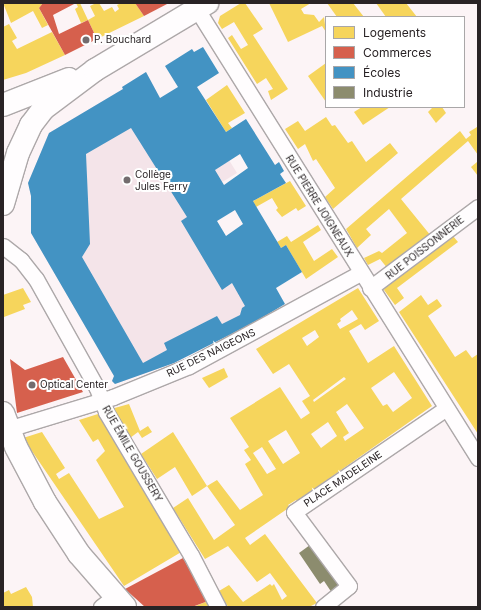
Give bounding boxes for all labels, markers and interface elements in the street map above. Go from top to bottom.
legend [325,16,465,108]
text: Logements [363,25,426,40]
place label: P. Bouchard [94,34,151,46]
marker: P. Bouchard [81,35,91,45]
text: Commerces [363,45,431,60]
text: Écoles [363,65,401,80]
text: Industrie [363,85,413,100]
street label: RUE PIERRE JOIGNEAUX [283,153,355,259]
place label: Collège Jules Ferry [135,168,188,192]
marker: Collège Jules Ferry [122,175,132,185]
street label: RUE POISSONNERIE [383,214,467,282]
street label: RUE DES NAIGEONS [165,326,257,380]
place label: Optical Center [40,379,108,391]
marker: Optical Center [27,380,37,390]
street label: RUE ÉMILE GOUSSERY [99,404,165,504]
street label: PLACE MADELEINE [302,448,384,510]

